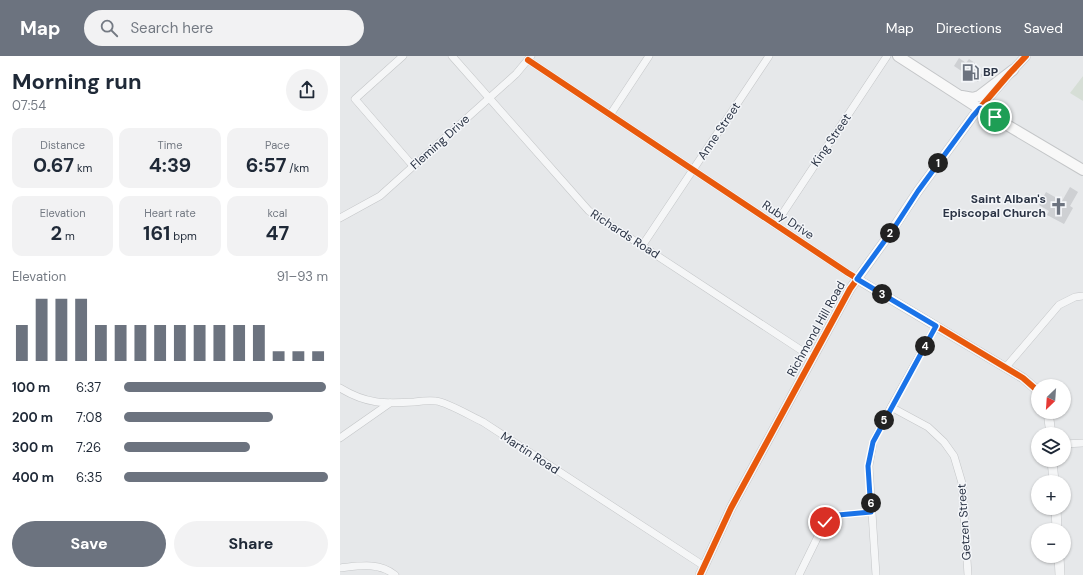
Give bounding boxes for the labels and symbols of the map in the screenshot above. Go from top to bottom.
fuel station icon: BP [960,62,980,82]
place label: BP [983,64,998,80]
street label: Anne Street [694,99,744,163]
pin [978,100,1012,134]
street label: King Street [807,110,855,170]
street label: Fleming Drive [407,111,473,173]
pin: 1 [928,153,948,173]
place label: Saint Alban's Episcopal Church [943,191,1046,221]
church icon: Saint Alban's Episcopal Church [1049,196,1069,216]
street label: Ruby Drive [759,197,817,243]
street label: Richards Road [587,206,663,262]
pin: 2 [880,223,900,243]
street label: Richmond Hill Road [783,278,849,380]
pin: 3 [872,284,892,304]
pin: 4 [915,336,935,356]
north arrow [1031,379,1071,419]
pin: 5 [874,410,894,430]
street label: Martin Road [498,428,562,478]
street label: Getzen Street [953,483,975,561]
pin: 6 [861,493,881,513]
pin [808,505,842,539]

